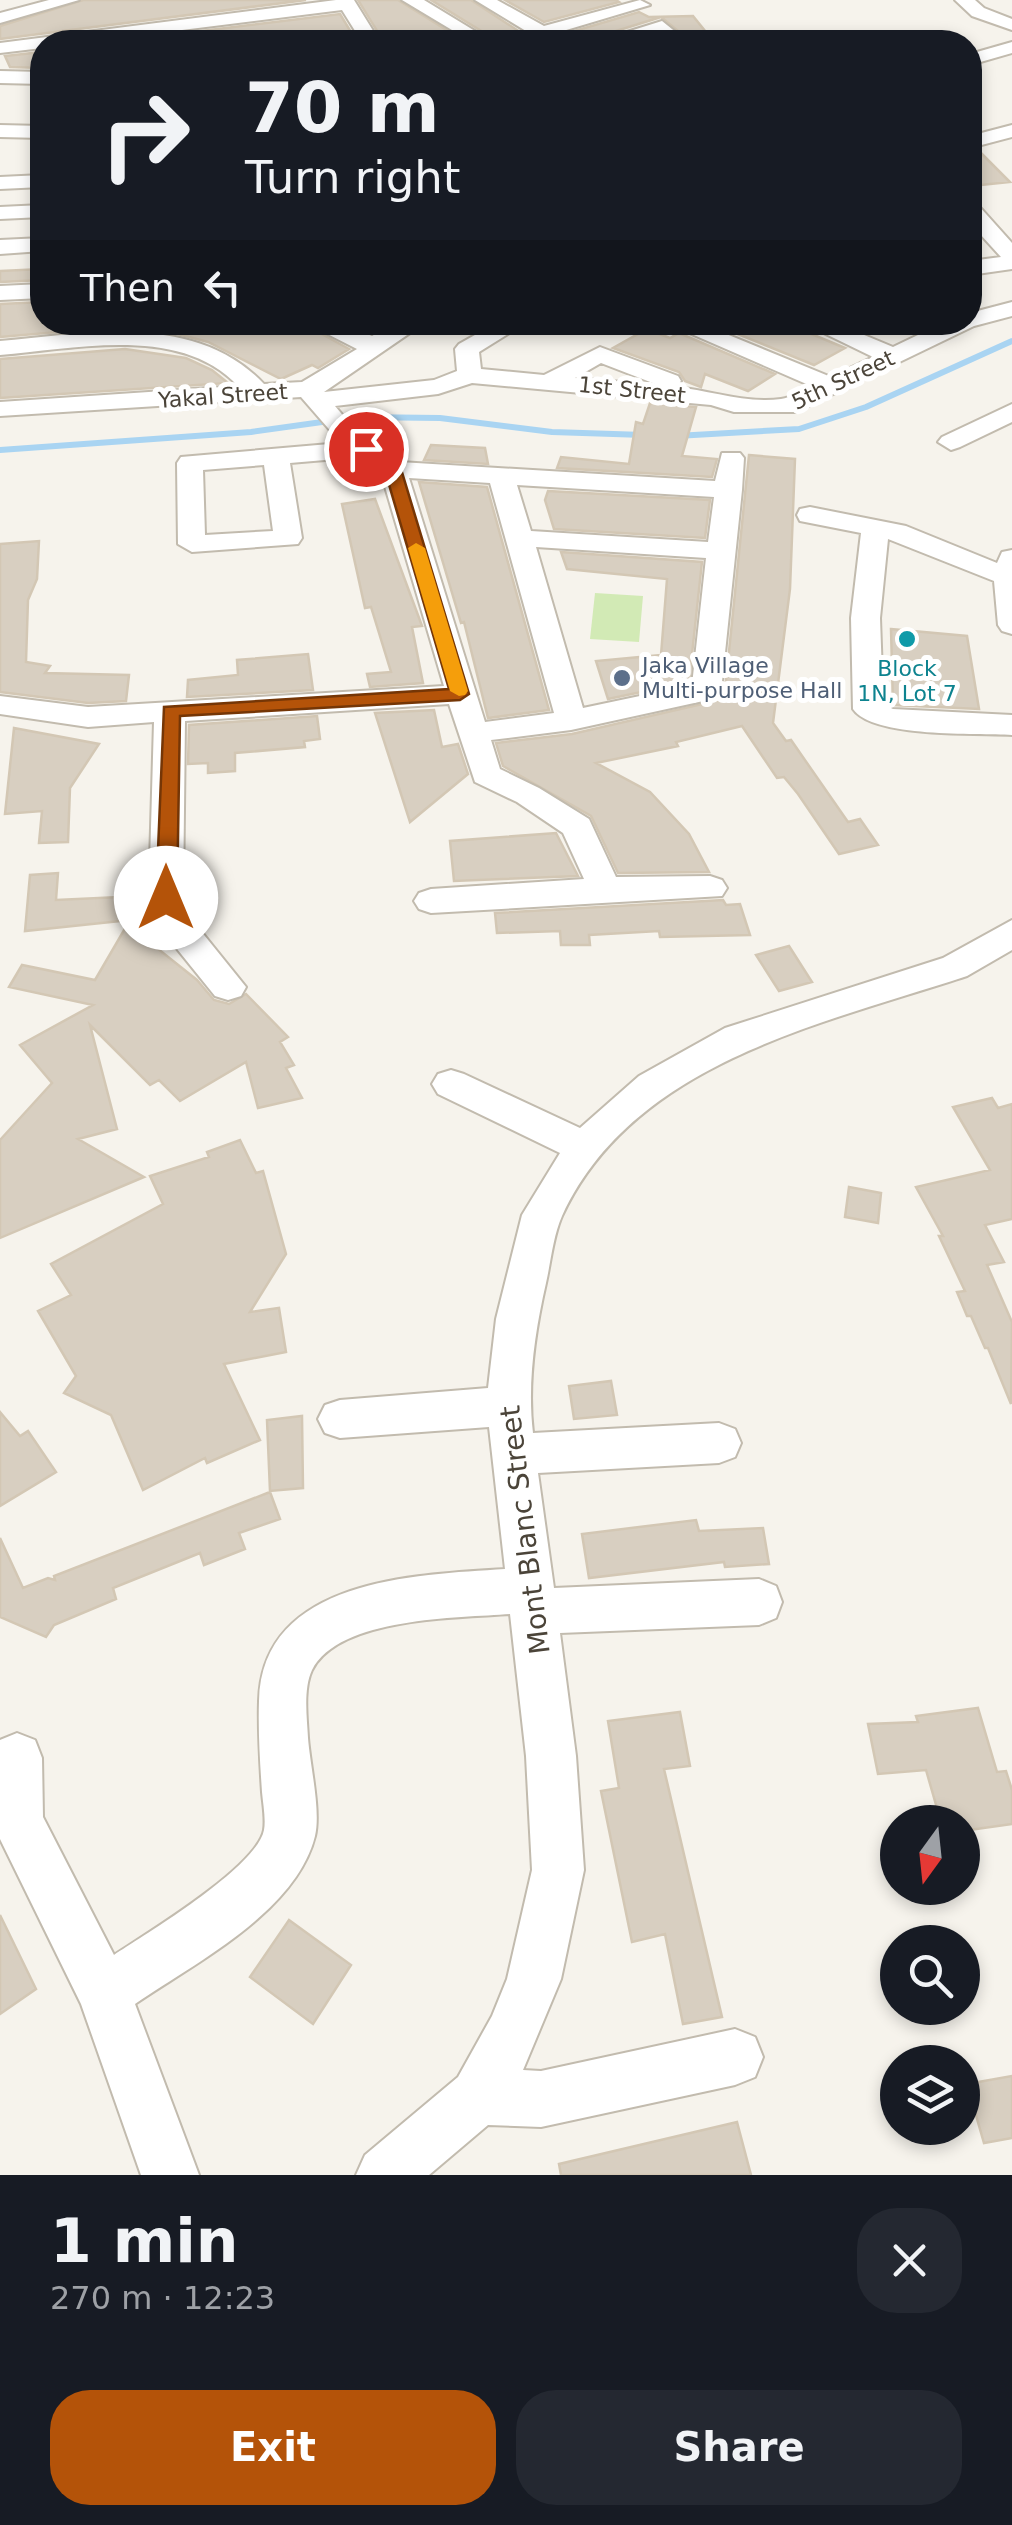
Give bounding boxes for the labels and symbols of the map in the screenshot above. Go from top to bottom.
street label: 5th Street [788,345,899,415]
street label: 1st Street [577,372,687,408]
street label: Yakal Street [156,379,289,413]
pin [324,407,409,492]
marker: Block 1N, Lot 7 [896,628,918,650]
place label: Jaka Village Multi-purpose Hall [640,653,842,703]
place label: Block 1N, Lot 7 [857,656,957,706]
marker: Jaka Village Multi-purpose Hall [611,667,633,689]
position arrow [114,846,218,950]
street label: Mont Blanc Street [493,1404,557,1656]
north arrow [880,1805,980,1905]

